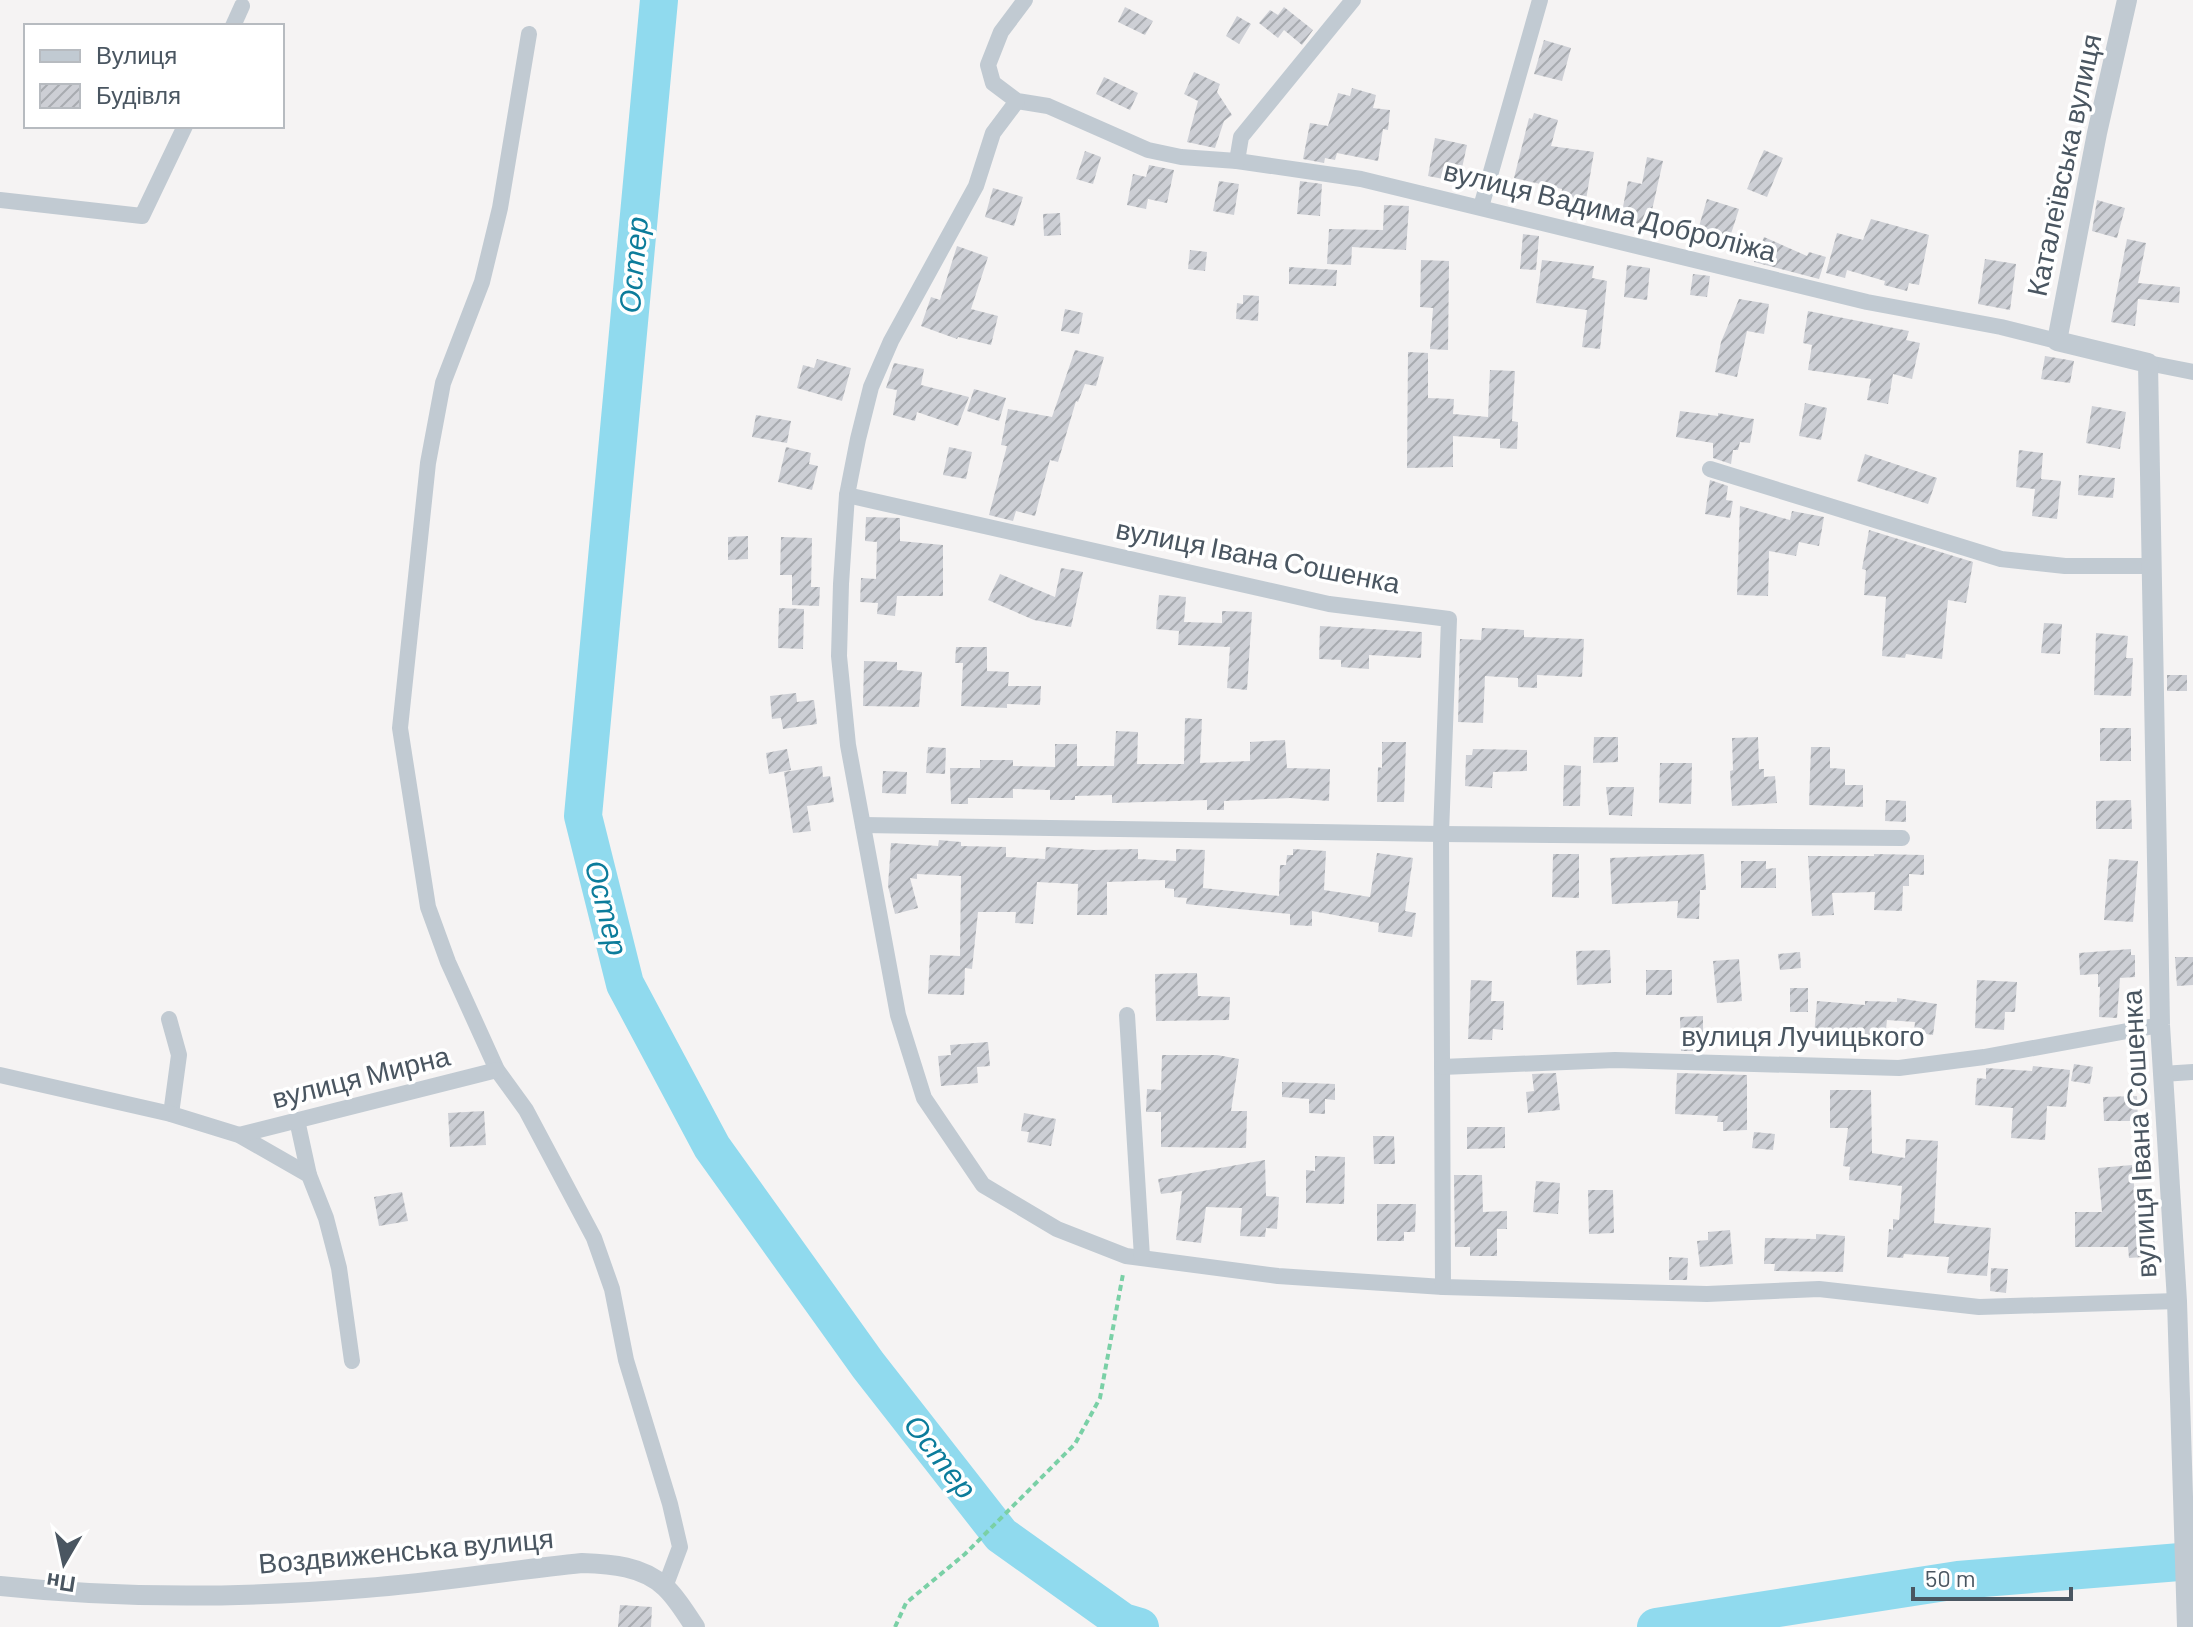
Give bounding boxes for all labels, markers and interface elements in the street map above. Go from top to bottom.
legend [24,24,284,128]
street label: Каталеївська вулиця [2019,31,2107,299]
text: Вулиця [96,40,177,69]
text: Будівля [96,80,181,109]
street label: вулиця Вадима Доброліжа [1441,152,1780,268]
water label: Остер [610,215,654,315]
street label: вулиця Івана Сошенка [1113,511,1404,599]
water label: Остер [579,856,637,959]
street label: вулиця Івана Сошенка [2113,989,2163,1279]
street label: вулиця Лучицького [1681,1018,1925,1052]
street label: вулиця Мирна [268,1037,454,1115]
water label: Остер [898,1407,986,1505]
street label: Воздвиженська вулиця [257,1520,555,1580]
north arrow [24,1523,104,1603]
scale bar [1913,1551,2071,1601]
text: 50 m [1925,1563,1976,1592]
text: Пн [44,1569,77,1599]

